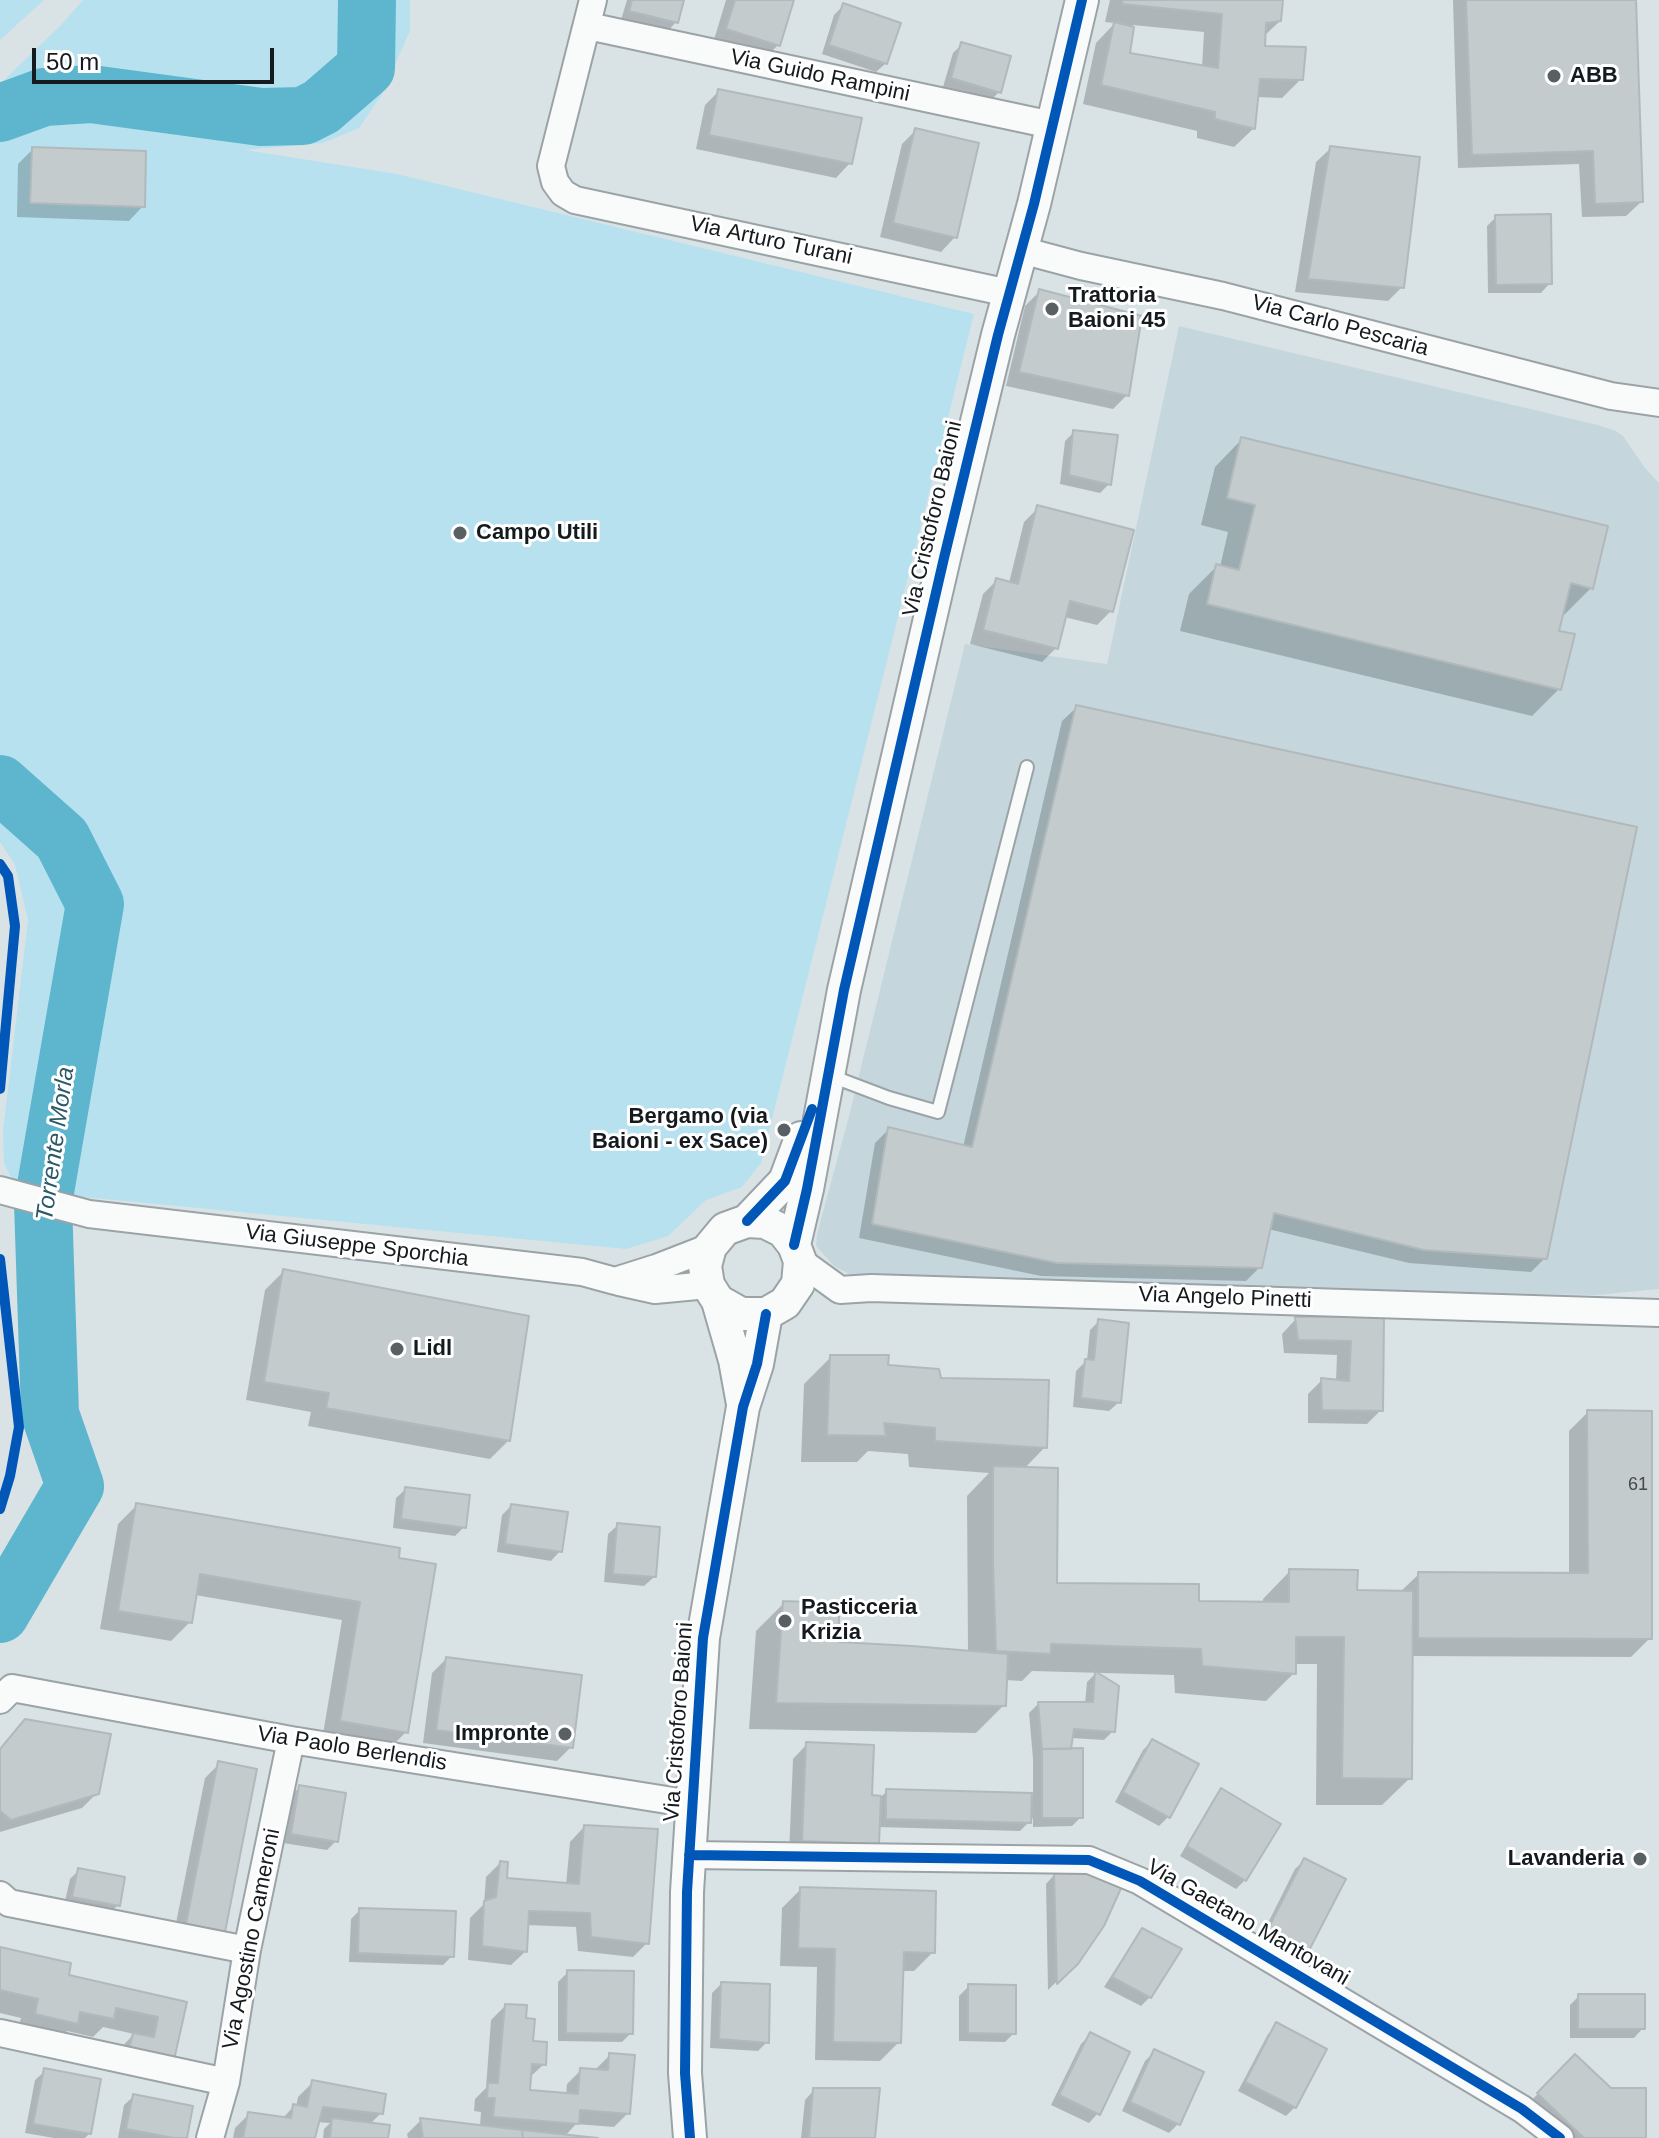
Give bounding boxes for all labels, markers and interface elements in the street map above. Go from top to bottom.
scale bar [36,32,278,82]
street label: Via Guido Rampini [728,44,912,108]
text: 50 m [46,48,99,75]
place label: ABB [1570,63,1618,89]
marker: ABB [1545,67,1563,85]
street label: Via Arturo Turani [688,211,854,271]
place label: Trattoria Baioni 45 [1068,283,1166,334]
street label: Via Carlo Pescaria [1249,290,1431,362]
marker: Trattoria Baioni 45 [1043,300,1061,318]
street label: Via Cristoforo Baioni [898,419,968,619]
place label: Campo Utili [476,520,598,546]
marker: Campo Utili [451,524,469,542]
water label: Torrente Morla [31,1065,81,1223]
place label: Bergamo (via Baioni - ex Sace) [592,1104,768,1156]
marker: Bergamo (via Baioni - ex Sace) [775,1121,793,1139]
street label: Via Giuseppe Sporchia [244,1219,470,1273]
street label: Via Angelo Pinetti [1138,1282,1312,1314]
place label: Lidl [413,1336,452,1362]
marker: Lidl [388,1340,406,1358]
house number: 61 [1628,1474,1648,1496]
place label: Pasticceria Krizia [801,1595,917,1646]
marker: Pasticceria Krizia [776,1612,794,1630]
street label: Via Cristoforo Baioni [659,1621,699,1823]
street label: Via Paolo Berlendis [255,1721,449,1777]
place label: Impronte [455,1721,549,1747]
marker: Impronte [556,1725,574,1743]
street label: Via Agostino Cameroni [218,1826,286,2052]
place label: Lavanderia [1508,1846,1624,1872]
marker: Lavanderia [1631,1850,1649,1868]
street label: Via Gaetano Mantovani [1142,1854,1354,1992]

